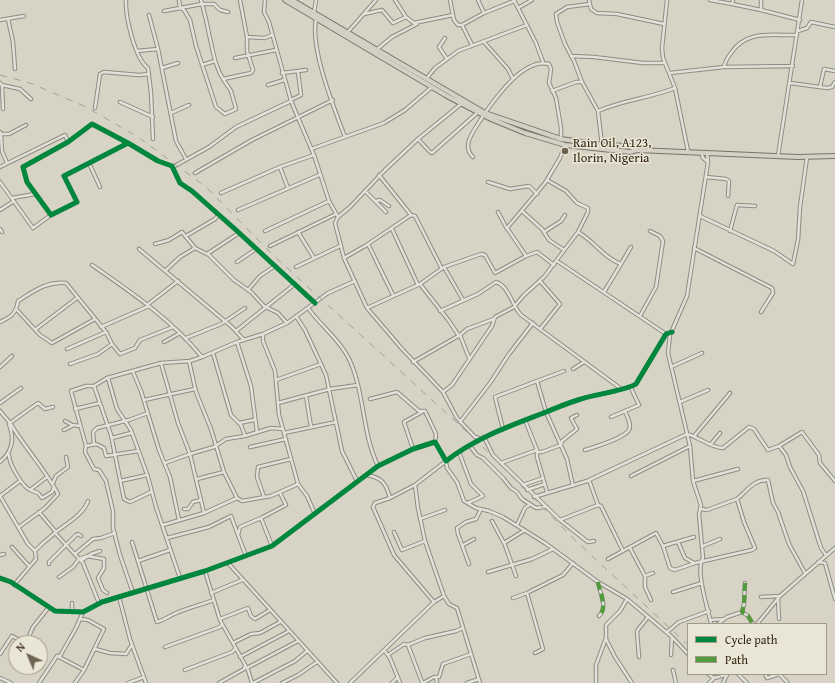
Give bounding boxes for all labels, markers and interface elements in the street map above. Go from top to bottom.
place label: Rain Oil, A123, Ilorin, Nigeria [573,136,651,167]
marker: Rain Oil, A123, Ilorin, Nigeria [560,146,570,156]
legend [687,623,827,675]
text: Cycle path [725,631,777,648]
north arrow [8,635,48,675]
text: N [12,639,29,655]
text: Path [725,651,748,668]

